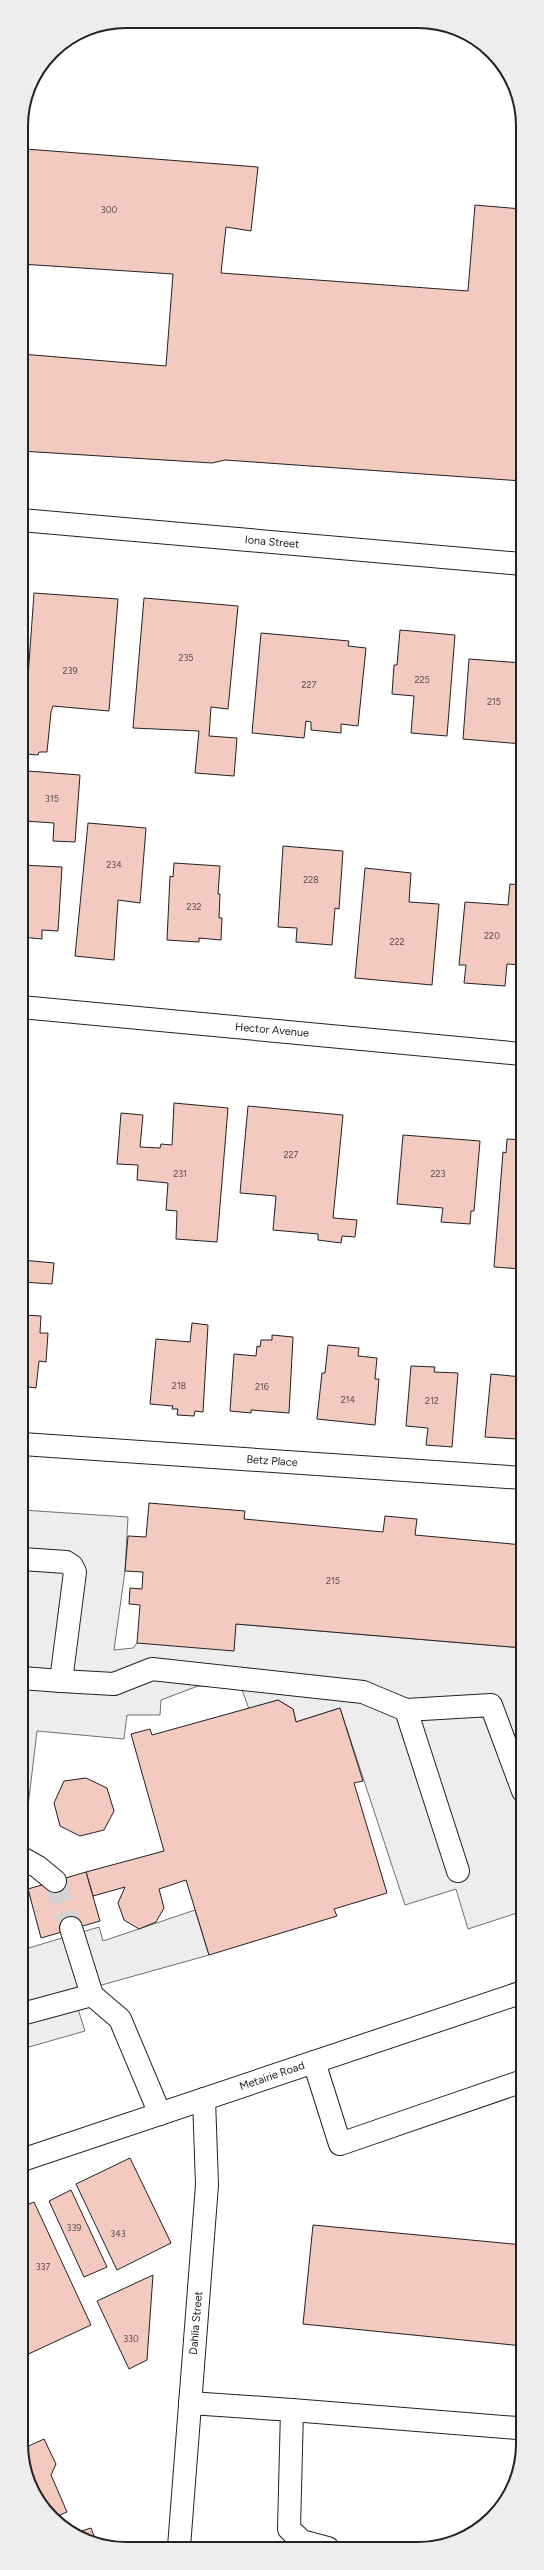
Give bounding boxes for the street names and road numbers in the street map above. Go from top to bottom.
street label: Iona Street [244,533,300,551]
street label: Hector Avenue [234,1020,310,1040]
street label: Betz Place [246,1453,298,1469]
street label: Metairie Road [238,2059,306,2093]
street label: Dahlia Street [187,2291,205,2355]

